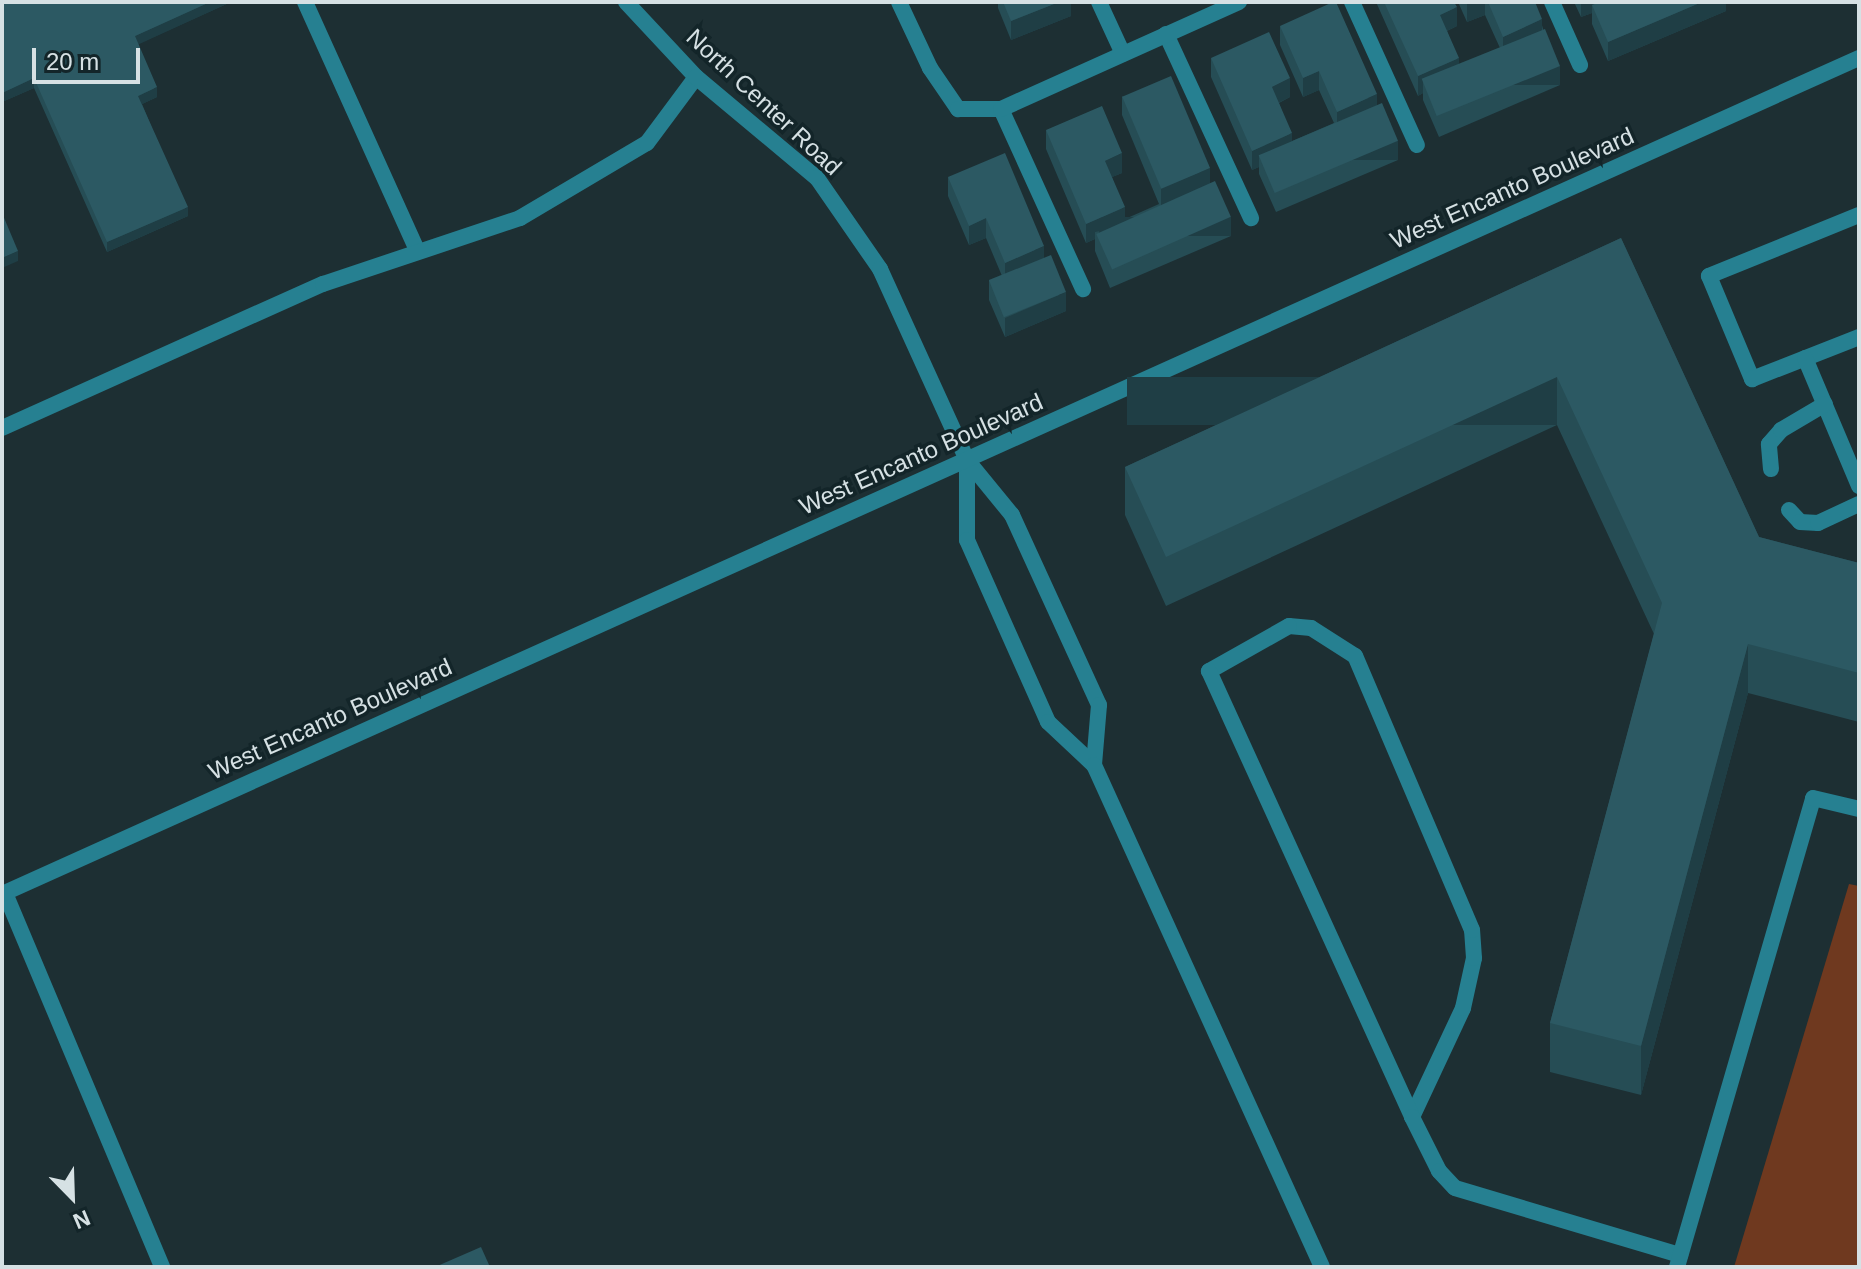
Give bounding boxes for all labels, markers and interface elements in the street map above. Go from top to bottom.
street label: North Center Road [681,23,847,181]
scale bar [36,32,144,82]
text: 20 m [46,48,99,75]
street label: West Encanto Boulevard [1386,121,1638,255]
street label: West Encanto Boulevard [795,387,1047,521]
street label: West Encanto Boulevard [204,652,456,786]
north arrow [32,1157,112,1237]
text: N [69,1205,94,1234]

